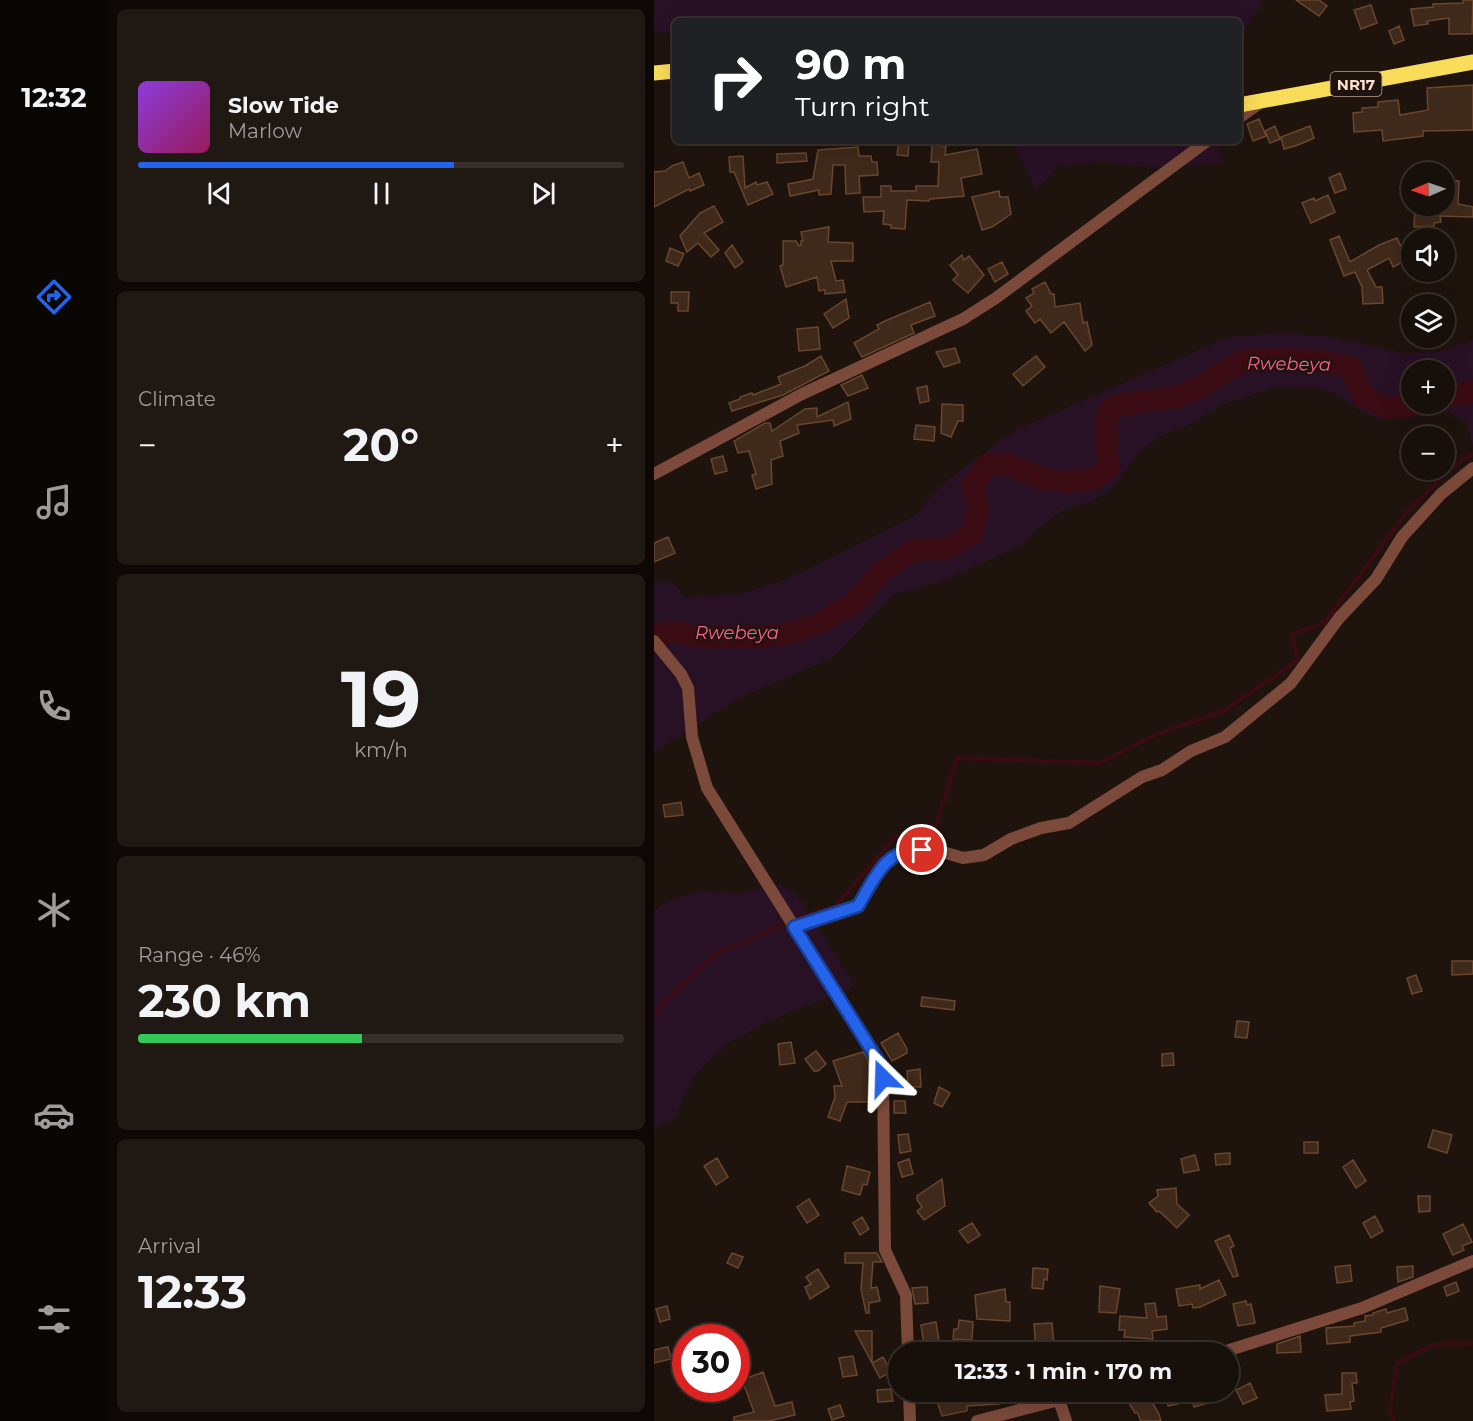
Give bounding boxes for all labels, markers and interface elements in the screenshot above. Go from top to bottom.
text: 90 m [795,38,906,90]
icon: right [696,42,774,120]
road number: NR17 [1330,72,1382,96]
text: 12:32 [21,81,87,114]
text: Turn right [795,90,930,123]
text: Slow Tide [228,92,339,119]
text: Marlow [228,119,302,143]
north arrow [1401,162,1455,216]
map controls [1401,162,1455,480]
icon: previous [203,177,236,210]
icon: pause [365,177,398,210]
icon: next [527,177,560,210]
button: sound [1401,228,1455,282]
icon: directions [33,276,75,318]
button: layers [1401,294,1455,348]
water label: Rwebeya [1247,352,1331,376]
button: + [1401,360,1455,414]
text: Climate [138,387,216,411]
text: 20° [343,417,419,472]
text: − [138,425,157,465]
text: + [605,425,624,465]
button: − [1401,426,1455,480]
icon: music [33,481,75,523]
water label: Rwebeya [695,622,779,644]
text: 19 [341,651,421,747]
icon: phone [33,685,75,727]
text: km/h [354,738,408,762]
pin [896,824,947,875]
icon: arrive [905,833,938,866]
icon: climate [33,889,75,931]
text: Range · 46% [138,943,261,967]
text: 230 km [138,973,311,1028]
position arrow [851,1046,915,1110]
icon: car [33,1094,75,1136]
text: Arrival [138,1234,201,1258]
text: 12:33 [138,1264,247,1319]
icon: filters [33,1298,75,1340]
speed limit sign: 30 [672,1324,750,1402]
text: 12:33 · 1 min · 170 m [955,1358,1172,1385]

